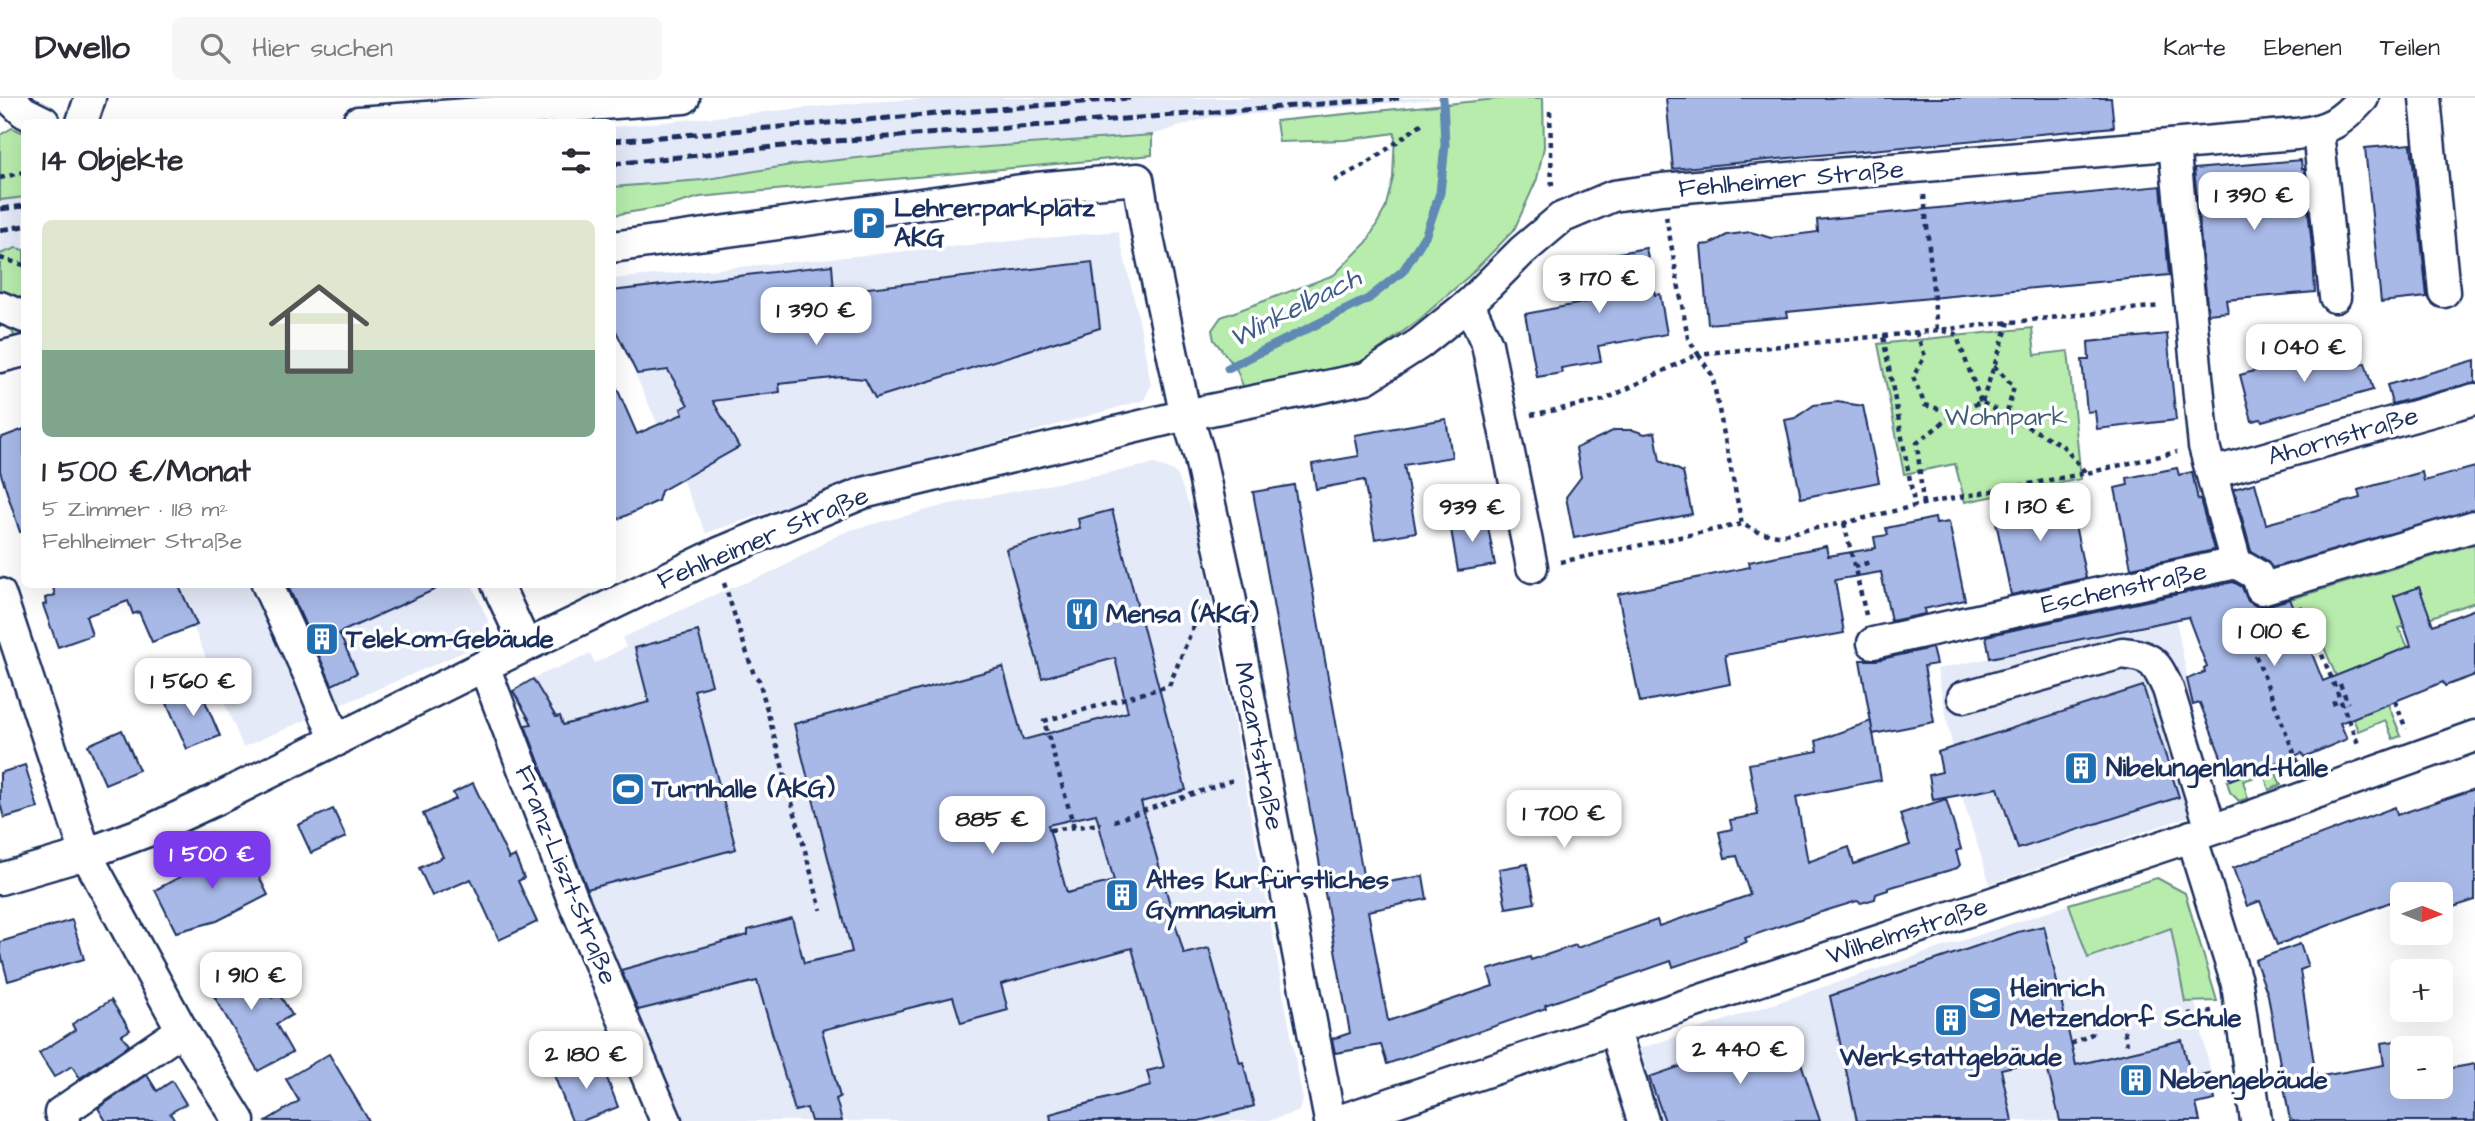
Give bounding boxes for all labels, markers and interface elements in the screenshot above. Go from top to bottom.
search box [172,17,662,80]
text: Dwello [35,25,130,71]
icon: search [196,29,234,67]
text: Hier suchen [252,30,393,66]
text: Karte [2163,31,2226,65]
text: Ebenen [2264,31,2342,65]
text: Teilen [2380,31,2440,65]
text: 14 Objekte [42,140,184,182]
icon: filters [557,142,595,180]
street label: Fehlheimer Straße [1677,151,1905,207]
pin: 1 390 € [2189,172,2319,232]
text: 1 390 € [2215,179,2293,211]
place label: Lehrerparkplatz AKG [894,190,1096,256]
parking icon: Lehrerparkplatz AKG [850,204,888,242]
pin: 3 170 € [1534,256,1664,315]
water label: Winkelbach [1222,258,1369,358]
text: 3 170 € [1559,262,1639,294]
icon: home [256,266,382,392]
pin: 1 390 € [751,288,881,347]
text: 1 390 € [777,294,855,326]
pin: 1 040 € [2239,324,2369,384]
text: 1 040 € [2262,331,2346,363]
street label: Ahornstraße [2263,397,2423,475]
park label: Wohnpark [1945,399,2068,435]
text: 1 500 €/Monat [42,451,251,493]
street label: Fehlheimer Straße [652,477,874,599]
pin: 939 € [1423,484,1521,544]
pin: 1 130 € [1975,484,2105,543]
text: 1 130 € [2006,490,2074,522]
text: 939 € [1439,491,1505,523]
text: 5 Zimmer · 118 m² [42,493,228,525]
text: Fehlheimer Straße [42,525,242,557]
street label: Eschenstraße [2038,553,2210,623]
restaurant icon: Mensa (AKG) [1063,595,1101,633]
place label: Mensa (AKG) [1106,596,1259,632]
pin: 1 010 € [2209,608,2339,668]
text: 1 010 € [2238,615,2310,647]
building icon: Telekom-Gebäude [303,620,341,658]
place label: Telekom-Gebäude [345,621,554,657]
pin: 1 560 € [128,658,258,718]
street label: Mozartstraße [1225,659,1293,833]
text: 1 560 € [151,665,235,697]
building icon: Nibelungenland-Halle [2062,749,2100,787]
place label: Nibelungenland-Halle [2106,750,2329,789]
street label: Franz-Liszt-Straße [506,760,626,990]
sports icon: Turnhalle (AKG) [609,770,647,808]
place label: Turnhalle (AKG) [651,771,835,807]
pin: 1 700 € [1499,790,1629,850]
pin: 885 € [943,796,1041,856]
text: 1 700 € [1523,797,1605,829]
text: 885 € [955,803,1029,835]
pin: 1 500 € [147,832,277,891]
text: 1 500 € [170,838,254,870]
place label: Altes Kurfürstliches Gymnasium [1146,862,1389,931]
building icon: Altes Kurfürstliches Gymnasium [1103,876,1141,914]
north arrow [2390,882,2454,945]
map controls [2390,882,2453,1099]
street label: Wilhelmstraße [1822,888,1992,974]
pin: 1 910 € [186,953,316,1012]
text: 1 910 € [216,959,286,991]
button: + [2390,959,2453,1022]
place label: Heinrich Metzendorf Schule [2010,970,2242,1036]
school or university icon: Heinrich Metzendorf Schule [1966,984,2004,1022]
building icon: Werkstattgebäude [1932,1001,1970,1039]
pin: 2 440 € [1675,1026,1805,1086]
pin: 2 180 € [521,1032,651,1091]
text: 2 440 € [1692,1033,1788,1065]
button: − [2390,1036,2453,1099]
text: 2 180 € [545,1038,627,1070]
place label: Werkstattgebäude [1839,1039,2062,1078]
building icon: Nebengebäude [2117,1061,2155,1099]
place label: Nebengebäude [2160,1062,2328,1101]

